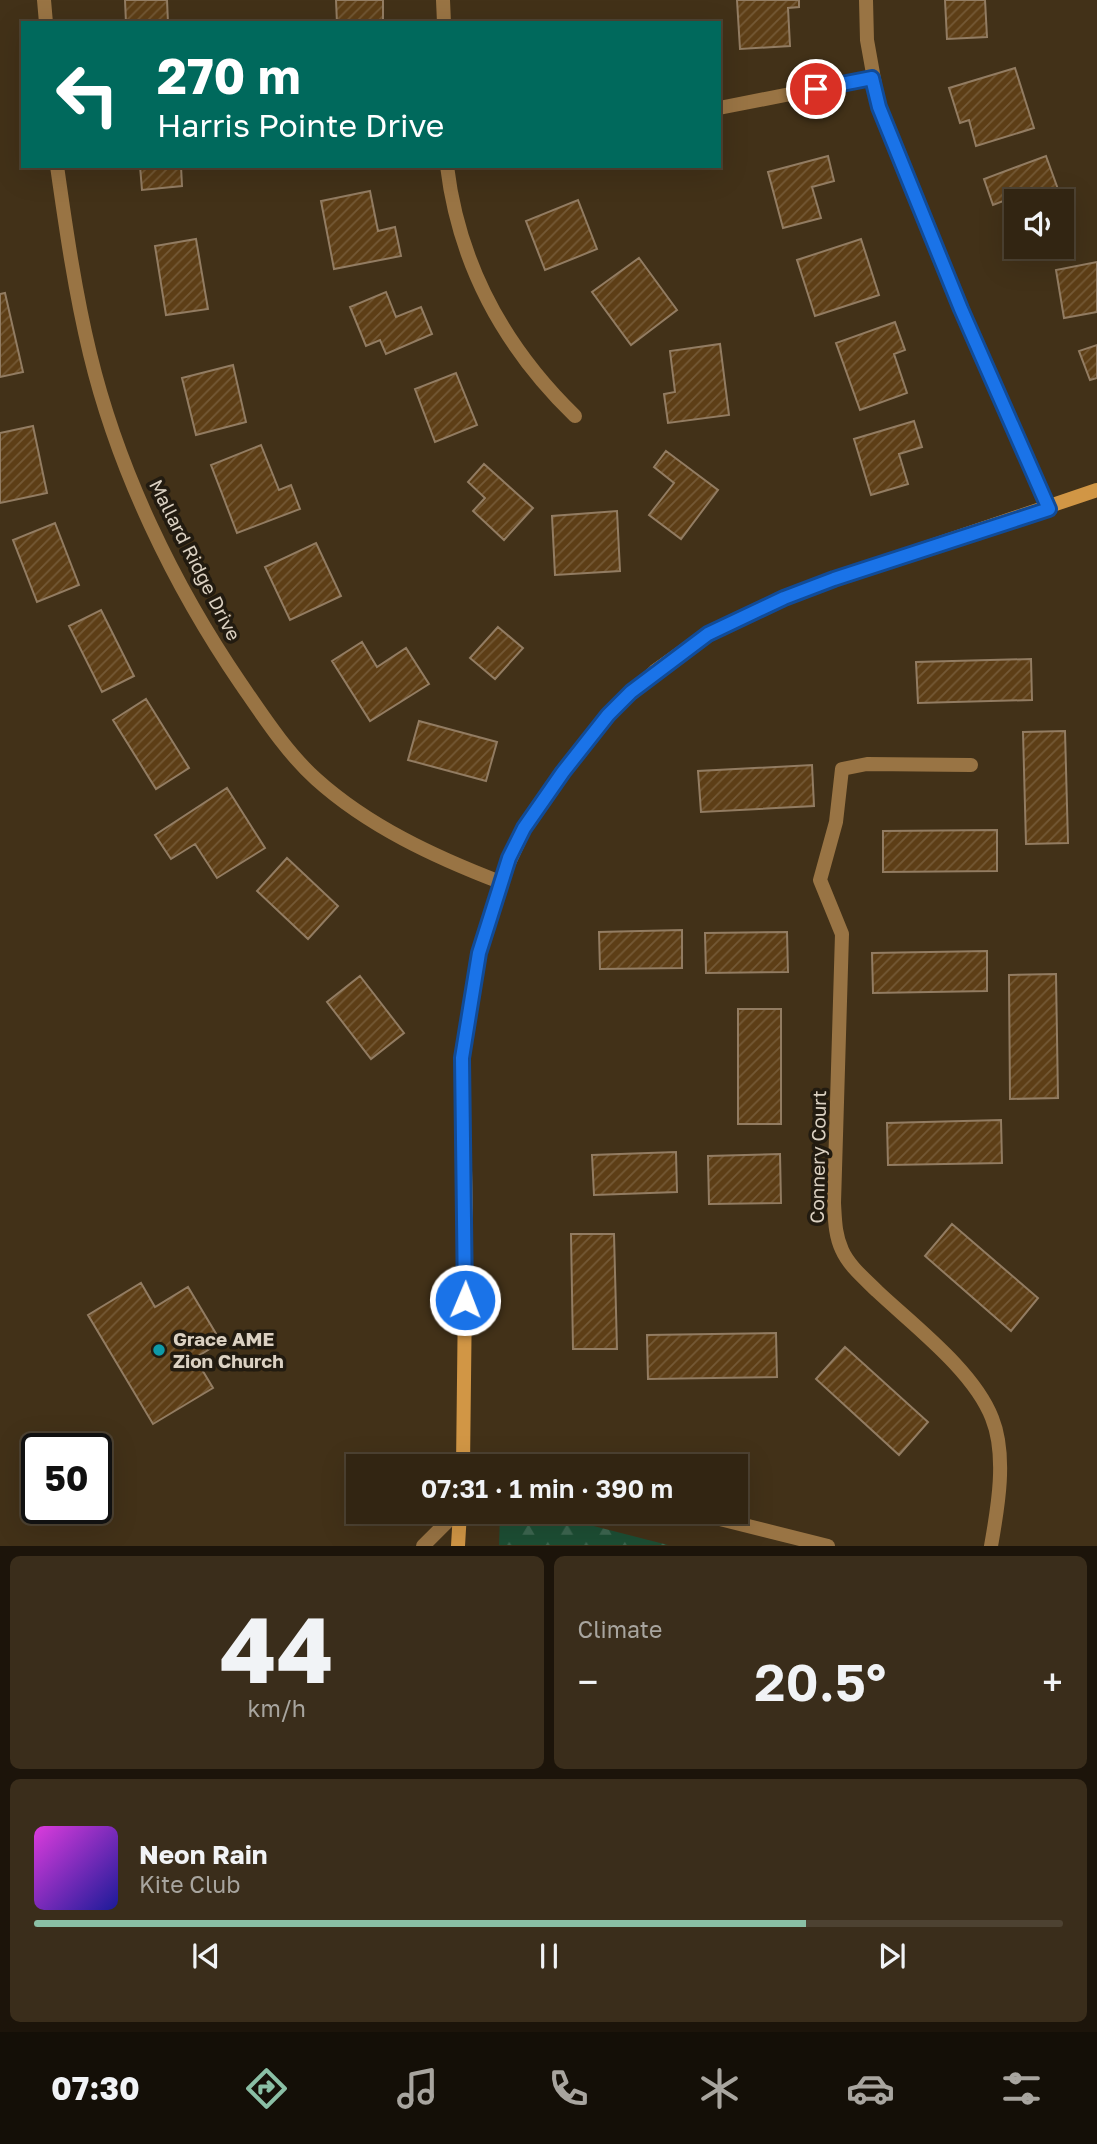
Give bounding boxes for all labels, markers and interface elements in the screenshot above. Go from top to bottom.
text: 270 m [157,46,301,105]
icon: left [42,49,133,140]
pin [786,59,846,119]
icon: arrive [797,70,835,108]
text: Harris Pointe Drive [157,106,444,144]
map controls [1004,189,1074,259]
button: sound [1004,189,1074,259]
street label: Mallard Ridge Drive [145,475,246,644]
street label: Connery Court [805,1090,830,1224]
position arrow [428,1263,502,1337]
place label: Grace AME Zion Church [173,1327,284,1372]
marker: Grace AME Zion Church [151,1342,167,1358]
speed limit sign: 50 [21,1433,112,1524]
text: 07:31 · 1 min · 390 m [421,1473,673,1504]
text: 44 [220,1594,334,1703]
text: Climate [578,1615,662,1643]
text: 20.5° [754,1650,886,1712]
text: − [578,1659,598,1704]
text: + [1042,1659,1063,1704]
text: km/h [247,1694,306,1722]
text: Neon Rain [139,1839,268,1870]
text: Kite Club [139,1870,240,1898]
icon: previous [187,1937,225,1975]
icon: pause [530,1937,568,1975]
icon: next [873,1937,911,1975]
icon: directions [242,2064,291,2113]
icon: music [393,2064,442,2113]
icon: phone [544,2064,593,2113]
icon: climate [695,2064,744,2113]
icon: car [846,2064,895,2113]
icon: filters [997,2064,1046,2113]
text: 07:30 [51,2069,140,2107]

